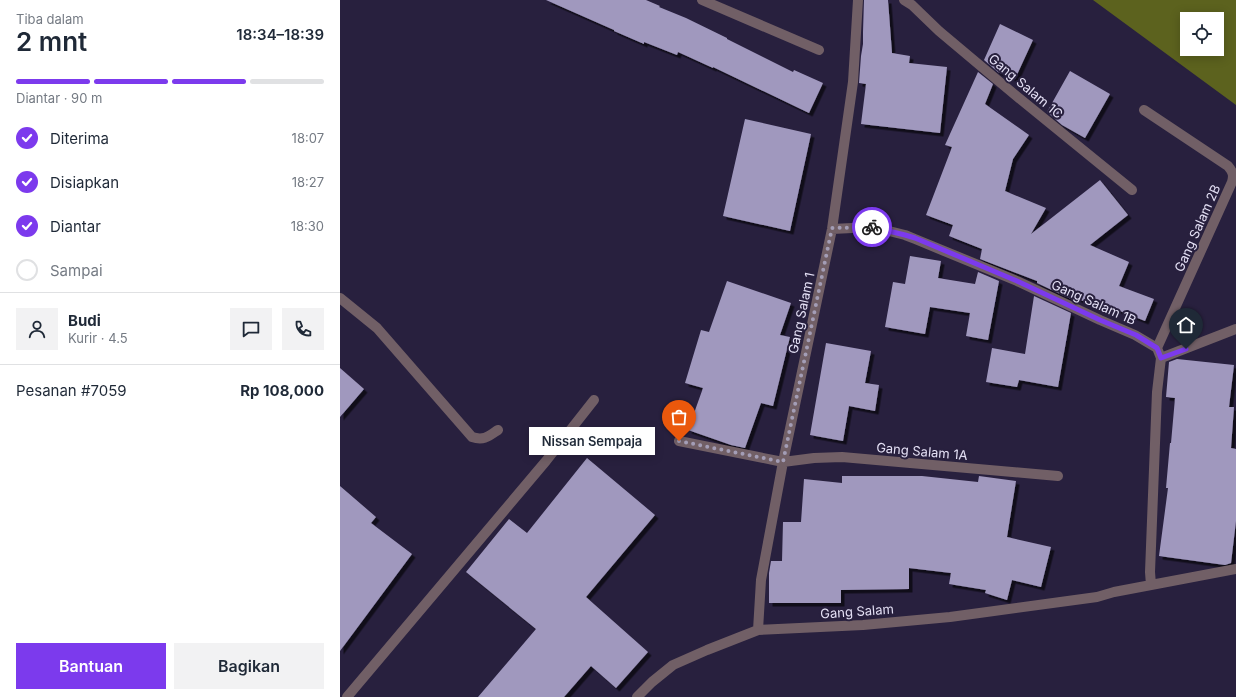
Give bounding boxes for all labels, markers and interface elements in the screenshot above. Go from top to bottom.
text: Tiba dalam [16,11,84,27]
map controls [1180,12,1224,56]
button: locate [1180,12,1224,56]
text: 18:34–18:39 [236,25,324,44]
text: 2 mnt [16,26,87,57]
street label: Gang Salam 1C [986,50,1066,122]
text: Diantar · 90 m [16,90,102,106]
icon: check [16,127,38,149]
text: Diterima [50,129,109,148]
text: 18:07 [292,130,324,146]
icon: check [16,171,38,193]
text: Disiapkan [50,173,119,192]
text: 18:27 [292,174,324,190]
street label: Gang Salam 2B [1171,182,1223,274]
courier [852,207,892,247]
icon: check [16,215,38,237]
icon: bike [861,216,883,238]
text: Diantar [50,217,101,236]
text: 18:30 [291,218,324,234]
text: Sampai [50,261,103,280]
street label: Gang Salam 1 [785,271,817,355]
street label: Gang Salam 1B [1049,276,1139,328]
button: person [16,308,58,350]
button: chat [230,308,272,350]
button: phone [282,308,324,350]
pin [1169,308,1203,349]
text: Budi [68,311,101,330]
icon: home [1175,314,1197,336]
text: Kurir · 4.5 [68,330,128,346]
text: Pesanan #7059 [16,381,127,400]
text: Rp 108,000 [240,381,324,400]
pin [662,400,696,441]
icon: bag [668,406,690,428]
callout: Nissan Sempaja [529,427,655,455]
text: Nissan Sempaja [542,433,642,449]
street label: Gang Salam 1A [876,439,968,463]
street label: Gang Salam [820,600,894,622]
button: Bantuan [16,643,166,689]
button: Bagikan [174,643,324,689]

